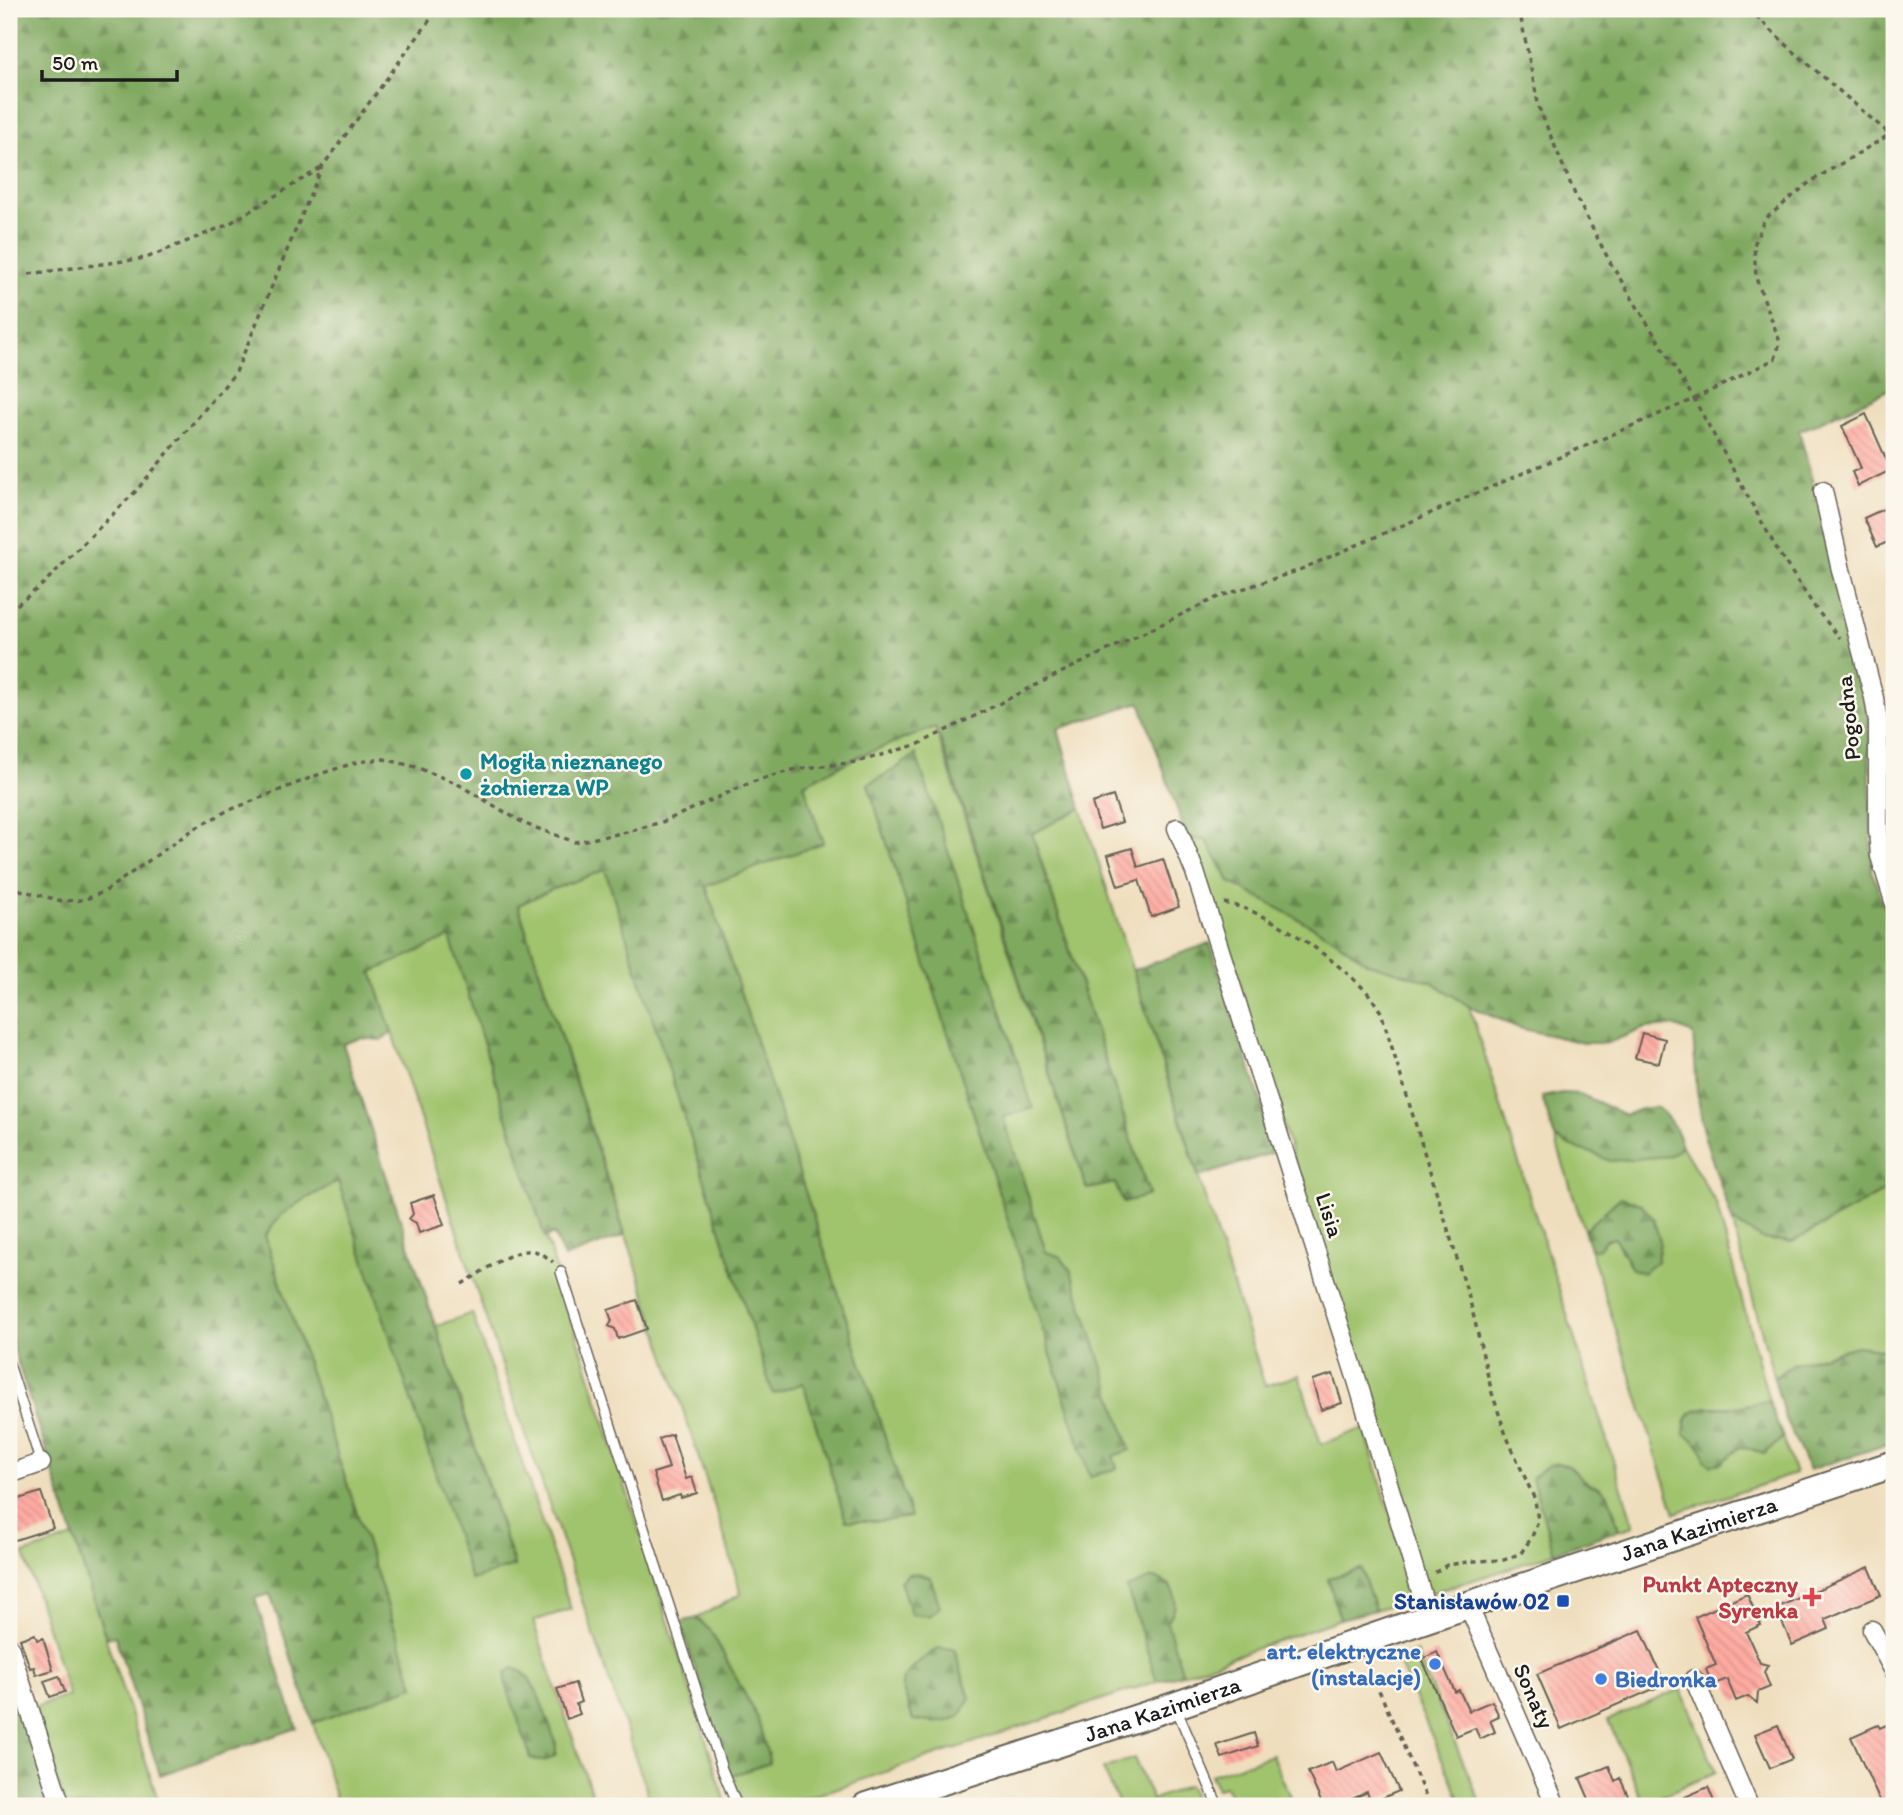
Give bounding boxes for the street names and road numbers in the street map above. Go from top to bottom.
street label: Pogodna [1830,674,1866,762]
street label: Lisia [1310,1189,1350,1241]
street label: Jana Kazimierza [1617,1490,1781,1567]
street label: Sonaty [1507,1659,1561,1733]
street label: Jana Kazimierza [1081,1670,1244,1748]

